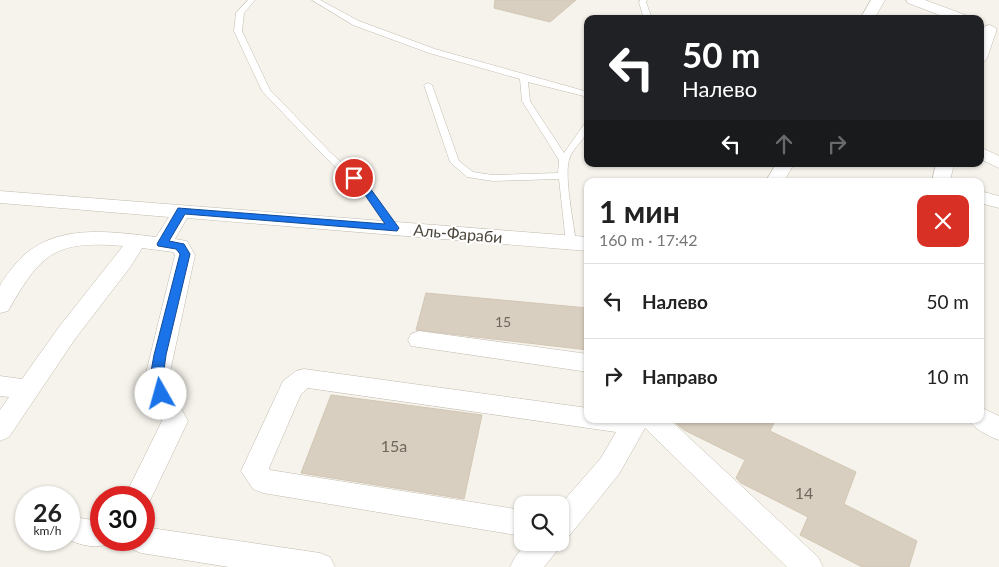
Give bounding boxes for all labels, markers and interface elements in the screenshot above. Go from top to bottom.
text: 50 m [682,33,760,75]
icon: left [599,35,664,100]
text: Налево [682,75,757,102]
icon: left [717,130,745,158]
icon: ahead [770,130,798,158]
icon: right [823,130,851,158]
pin [333,157,375,199]
icon: arrive [340,164,368,192]
text: 1 мин [599,193,680,229]
button: close [917,195,969,247]
street label: Аль-Фараби [413,220,503,246]
text: 160 m · 17:42 [599,230,698,249]
icon: left [599,287,627,315]
text: Налево [642,290,708,313]
text: 50 m [926,290,969,313]
house number: 15 [495,313,511,330]
icon: right [599,362,627,390]
text: Направо [642,365,718,388]
text: 10 m [926,365,969,388]
position arrow [134,367,186,419]
house number: 15а [381,436,407,455]
house number: 14 [795,483,813,502]
speed limit sign: 30 [90,486,155,551]
map controls [514,496,569,551]
button: search [514,496,569,551]
text: 26 [33,497,62,527]
text: km/h [33,523,62,538]

